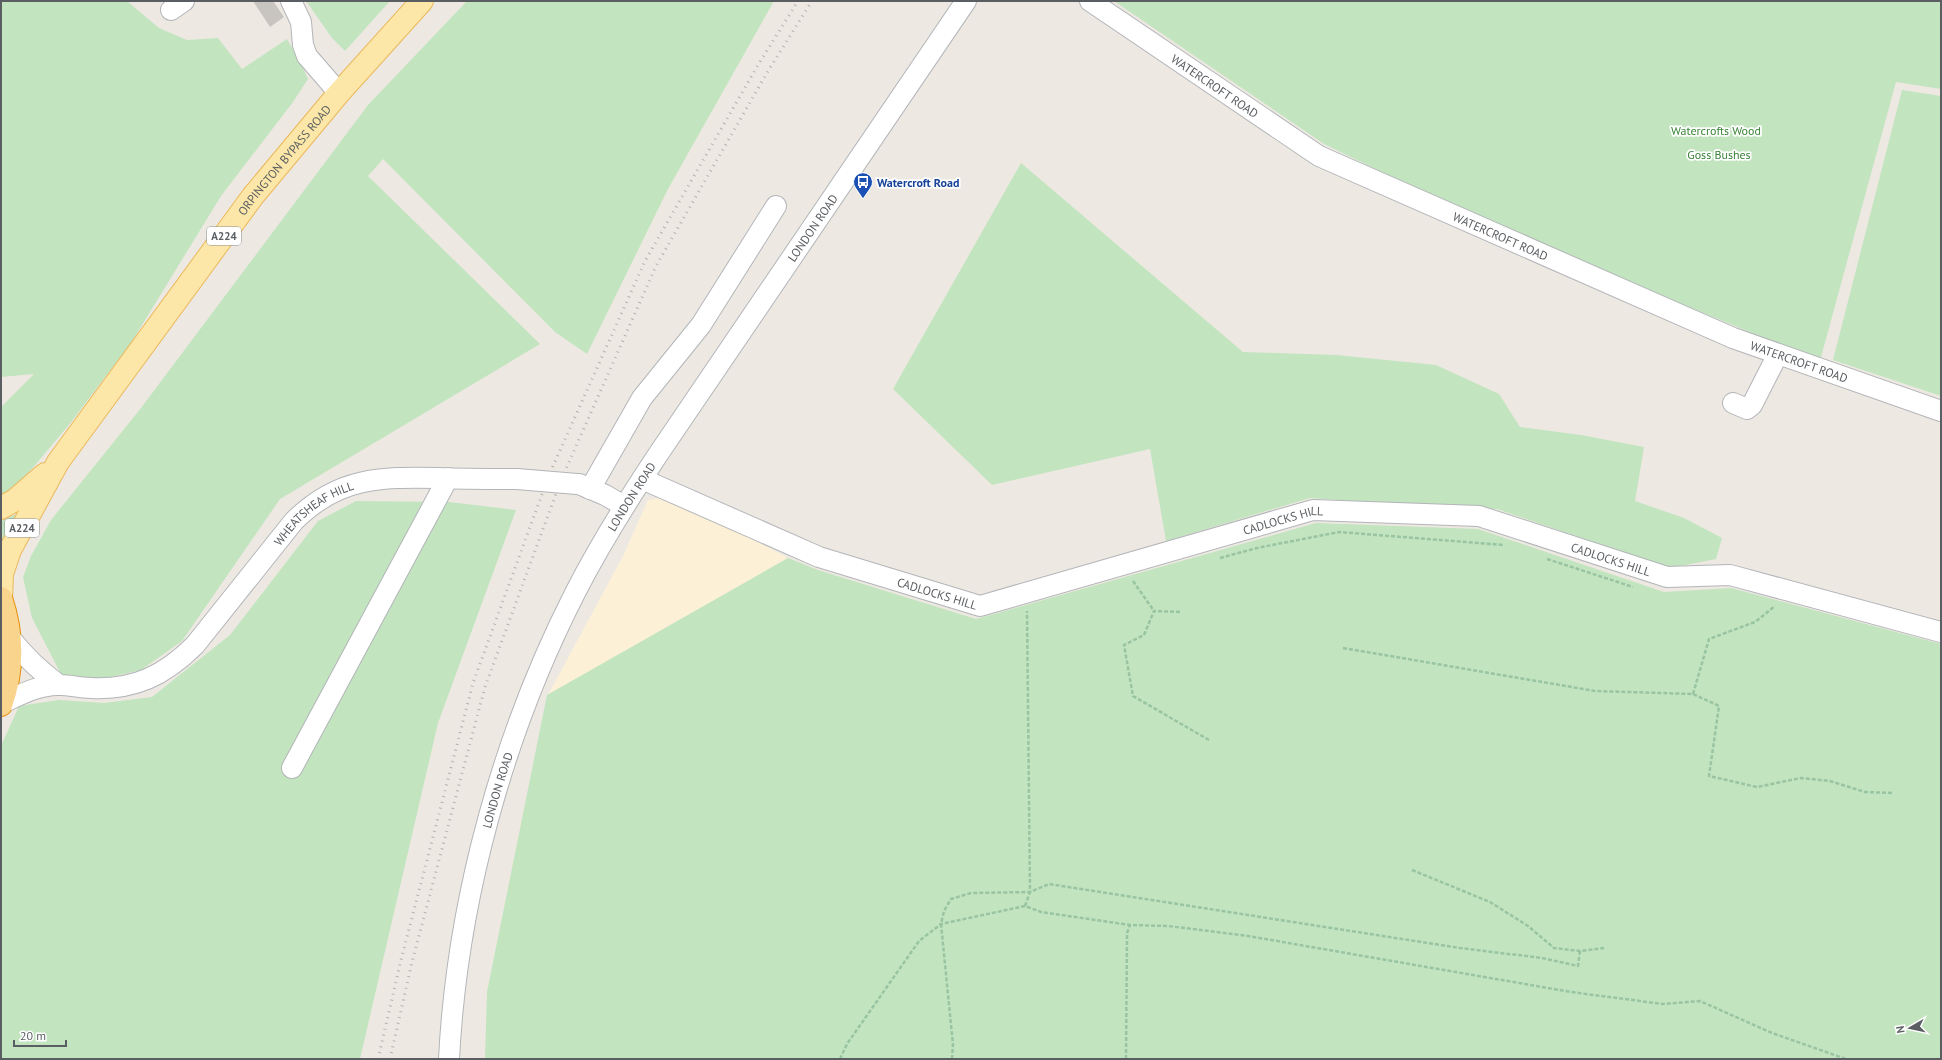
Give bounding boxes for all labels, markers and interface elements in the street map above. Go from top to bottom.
street label: WATERCROFT ROAD [1168,51,1262,121]
street label: ORPINGTON BYPASS ROAD [234,101,334,218]
park label: Watercrofts Wood [1671,123,1761,138]
park label: Goss Bushes [1687,147,1751,162]
bus stop icon: Watercroft Road [852,171,874,199]
place label: Watercroft Road [877,175,959,190]
street label: LONDON ROAD [784,191,840,264]
street label: WATERCROFT ROAD [1451,208,1551,263]
road number: A224 [207,227,241,245]
street label: WATERCROFT ROAD [1749,337,1850,385]
street label: LONDON ROAD [604,459,659,533]
street label: WHEATSHEAF HILL [270,478,355,548]
street label: CADLOCKS HILL [1241,502,1323,537]
road number: A224 [5,519,39,537]
street label: CADLOCKS HILL [1569,539,1653,579]
street label: CADLOCKS HILL [895,574,979,612]
street label: LONDON ROAD [479,750,516,830]
north arrow [1890,1008,1930,1048]
scale bar [14,1022,66,1048]
text: N [1893,1025,1908,1034]
text: 20 m [20,1028,46,1043]

